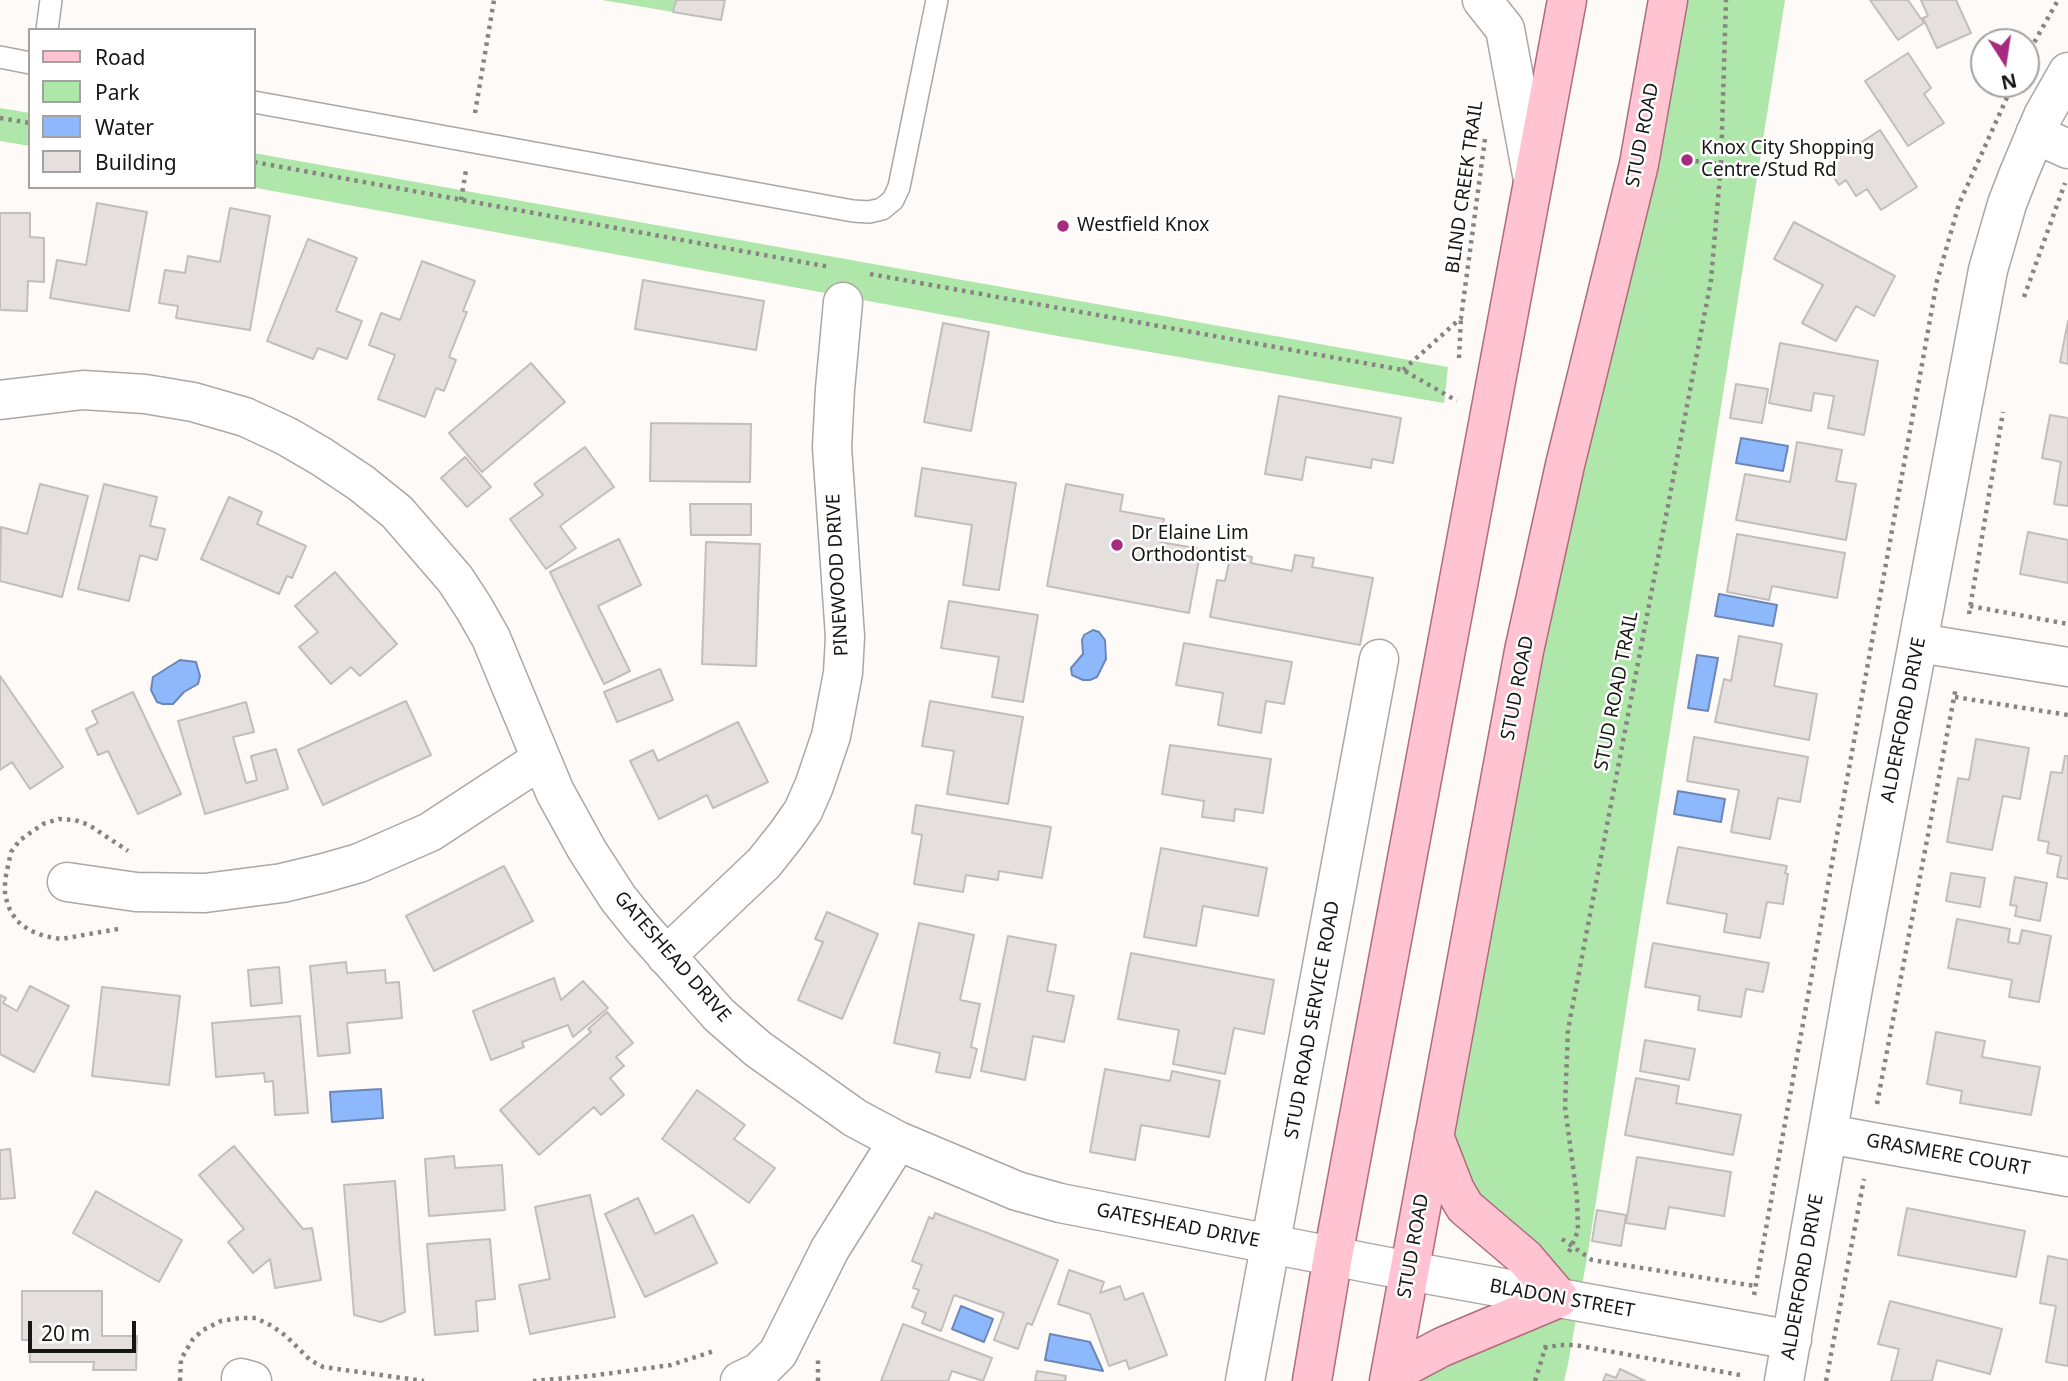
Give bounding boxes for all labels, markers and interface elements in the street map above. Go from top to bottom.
legend [28,28,256,189]
north arrow [1970,28,2040,98]
text: Road [95,43,145,71]
text: N [1999,67,2019,96]
text: Park [95,78,139,106]
street label: STUD ROAD [1622,81,1664,189]
street label: BLIND CREEK TRAIL [1442,99,1488,275]
text: Water [95,113,154,141]
place label: Knox City Shopping Centre/Stud Rd [1701,138,1874,182]
text: Building [95,148,177,176]
marker: Knox City Shopping Centre/Stud Rd [1679,152,1695,168]
place label: Westfield Knox [1077,215,1209,237]
marker: Westfield Knox [1055,218,1071,234]
street label: PINEWOOD DRIVE [822,493,854,657]
place label: Dr Elaine Lim Orthodontist [1131,523,1249,567]
marker: Dr Elaine Lim Orthodontist [1109,537,1125,553]
street label: STUD ROAD TRAIL [1590,609,1644,773]
street label: STUD ROAD [1497,634,1539,742]
street label: ALDERFORD DRIVE [1877,635,1931,805]
street label: GATESHEAD DRIVE [609,887,735,1027]
street label: STUD ROAD SERVICE ROAD [1281,899,1345,1141]
street label: GRASMERE COURT [1864,1129,2032,1181]
street label: STUD ROAD [1394,1192,1434,1300]
street label: ALDERFORD DRIVE [1777,1192,1829,1362]
street label: GATESHEAD DRIVE [1094,1199,1262,1253]
street label: BLADON STREET [1488,1275,1636,1323]
scale bar [32,1308,140,1352]
text: 20 m [41,1319,90,1347]

